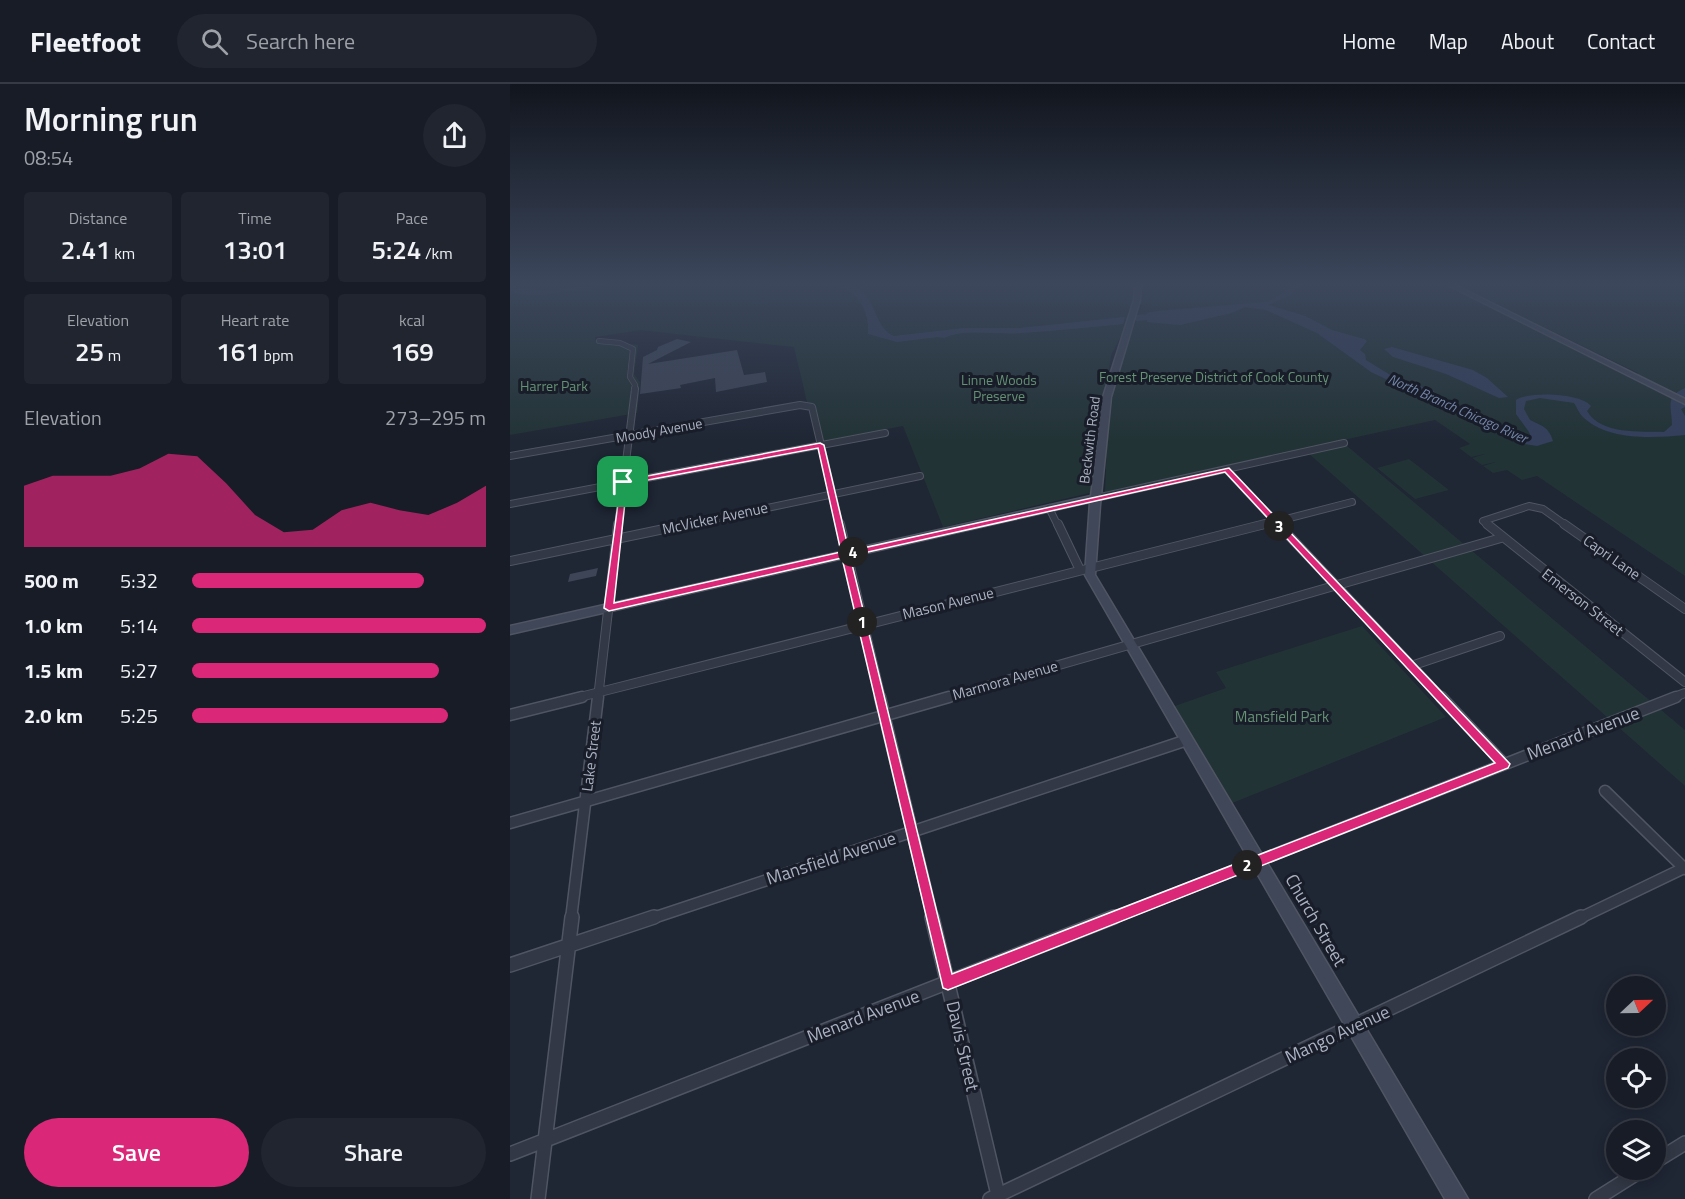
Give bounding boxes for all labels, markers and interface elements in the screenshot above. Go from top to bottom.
search box [177,14,597,68]
text: Fleetfoot [30,20,141,63]
text: Search here [246,24,355,58]
icon: search [198,25,231,58]
text: Home [1342,25,1396,57]
text: Map [1429,25,1468,57]
text: About [1501,25,1554,57]
text: Contact [1587,25,1655,57]
text: Morning run [24,94,198,144]
button: share [423,104,486,167]
text: 08:54 [24,142,73,173]
text: Distance [69,206,127,230]
text: Time [238,206,272,230]
text: Pace [396,206,428,230]
text: 2.41 [61,230,111,269]
text: 13:01 [223,230,287,269]
text: 5:24 [371,230,421,269]
text: km [111,241,135,265]
text: /km [421,241,453,265]
text: Elevation [67,308,129,332]
text: Heart rate [221,308,289,332]
text: kcal [399,308,425,332]
text: 25 [75,332,104,371]
text: 161 [216,332,260,371]
text: 169 [390,332,434,371]
text: m [104,343,121,367]
text: bpm [260,343,294,367]
park label: Forest Preserve District of Cook County [1099,366,1329,387]
water label: North Branch Chicago River [1385,368,1532,449]
park label: Linne Woods Preserve [961,369,1037,406]
park label: Harrer Park [520,375,588,396]
street label: Beckwith Road [1073,395,1105,485]
text: Elevation [24,402,102,433]
text: 273–295 m [385,402,486,433]
street label: Moody Avenue [614,412,704,448]
pin [597,456,648,507]
icon: arrive [606,465,639,498]
street label: McVicker Avenue [660,496,770,540]
pin: 3 [1264,511,1294,541]
text: 3 [1275,514,1283,538]
street label: Capri Lane [1578,529,1646,585]
pin: 4 [838,537,868,567]
text: 4 [849,540,857,564]
street label: Emerson Street [1537,563,1629,642]
text: 500 m [24,565,79,596]
text: 5:32 [120,565,158,596]
street label: Mason Avenue [900,581,996,625]
pin: 1 [847,607,877,637]
text: 1.0 km [24,610,83,641]
text: 5:14 [120,610,158,641]
text: 1 [858,610,866,634]
street label: Marmora Avenue [950,654,1060,706]
text: 1.5 km [24,655,83,686]
text: 5:27 [120,655,158,686]
street label: Menard Avenue [1523,699,1643,767]
text: 2.0 km [24,700,83,731]
text: 5:25 [120,700,158,731]
park label: Mansfield Park [1235,705,1329,728]
street label: Lake Street [575,719,607,793]
street label: Mansfield Avenue [763,824,899,892]
pin: 2 [1232,850,1262,880]
text: 2 [1243,853,1251,877]
street label: Church Street [1279,869,1354,972]
north arrow [1606,976,1666,1036]
map controls [1606,976,1666,1180]
street label: Menard Avenue [803,982,923,1050]
street label: Davis Street [940,998,987,1094]
street label: Mango Avenue [1280,998,1394,1070]
button: locate [1606,1048,1666,1108]
button: Save [24,1118,249,1187]
button: Share [261,1118,486,1187]
button: layers [1606,1120,1666,1180]

